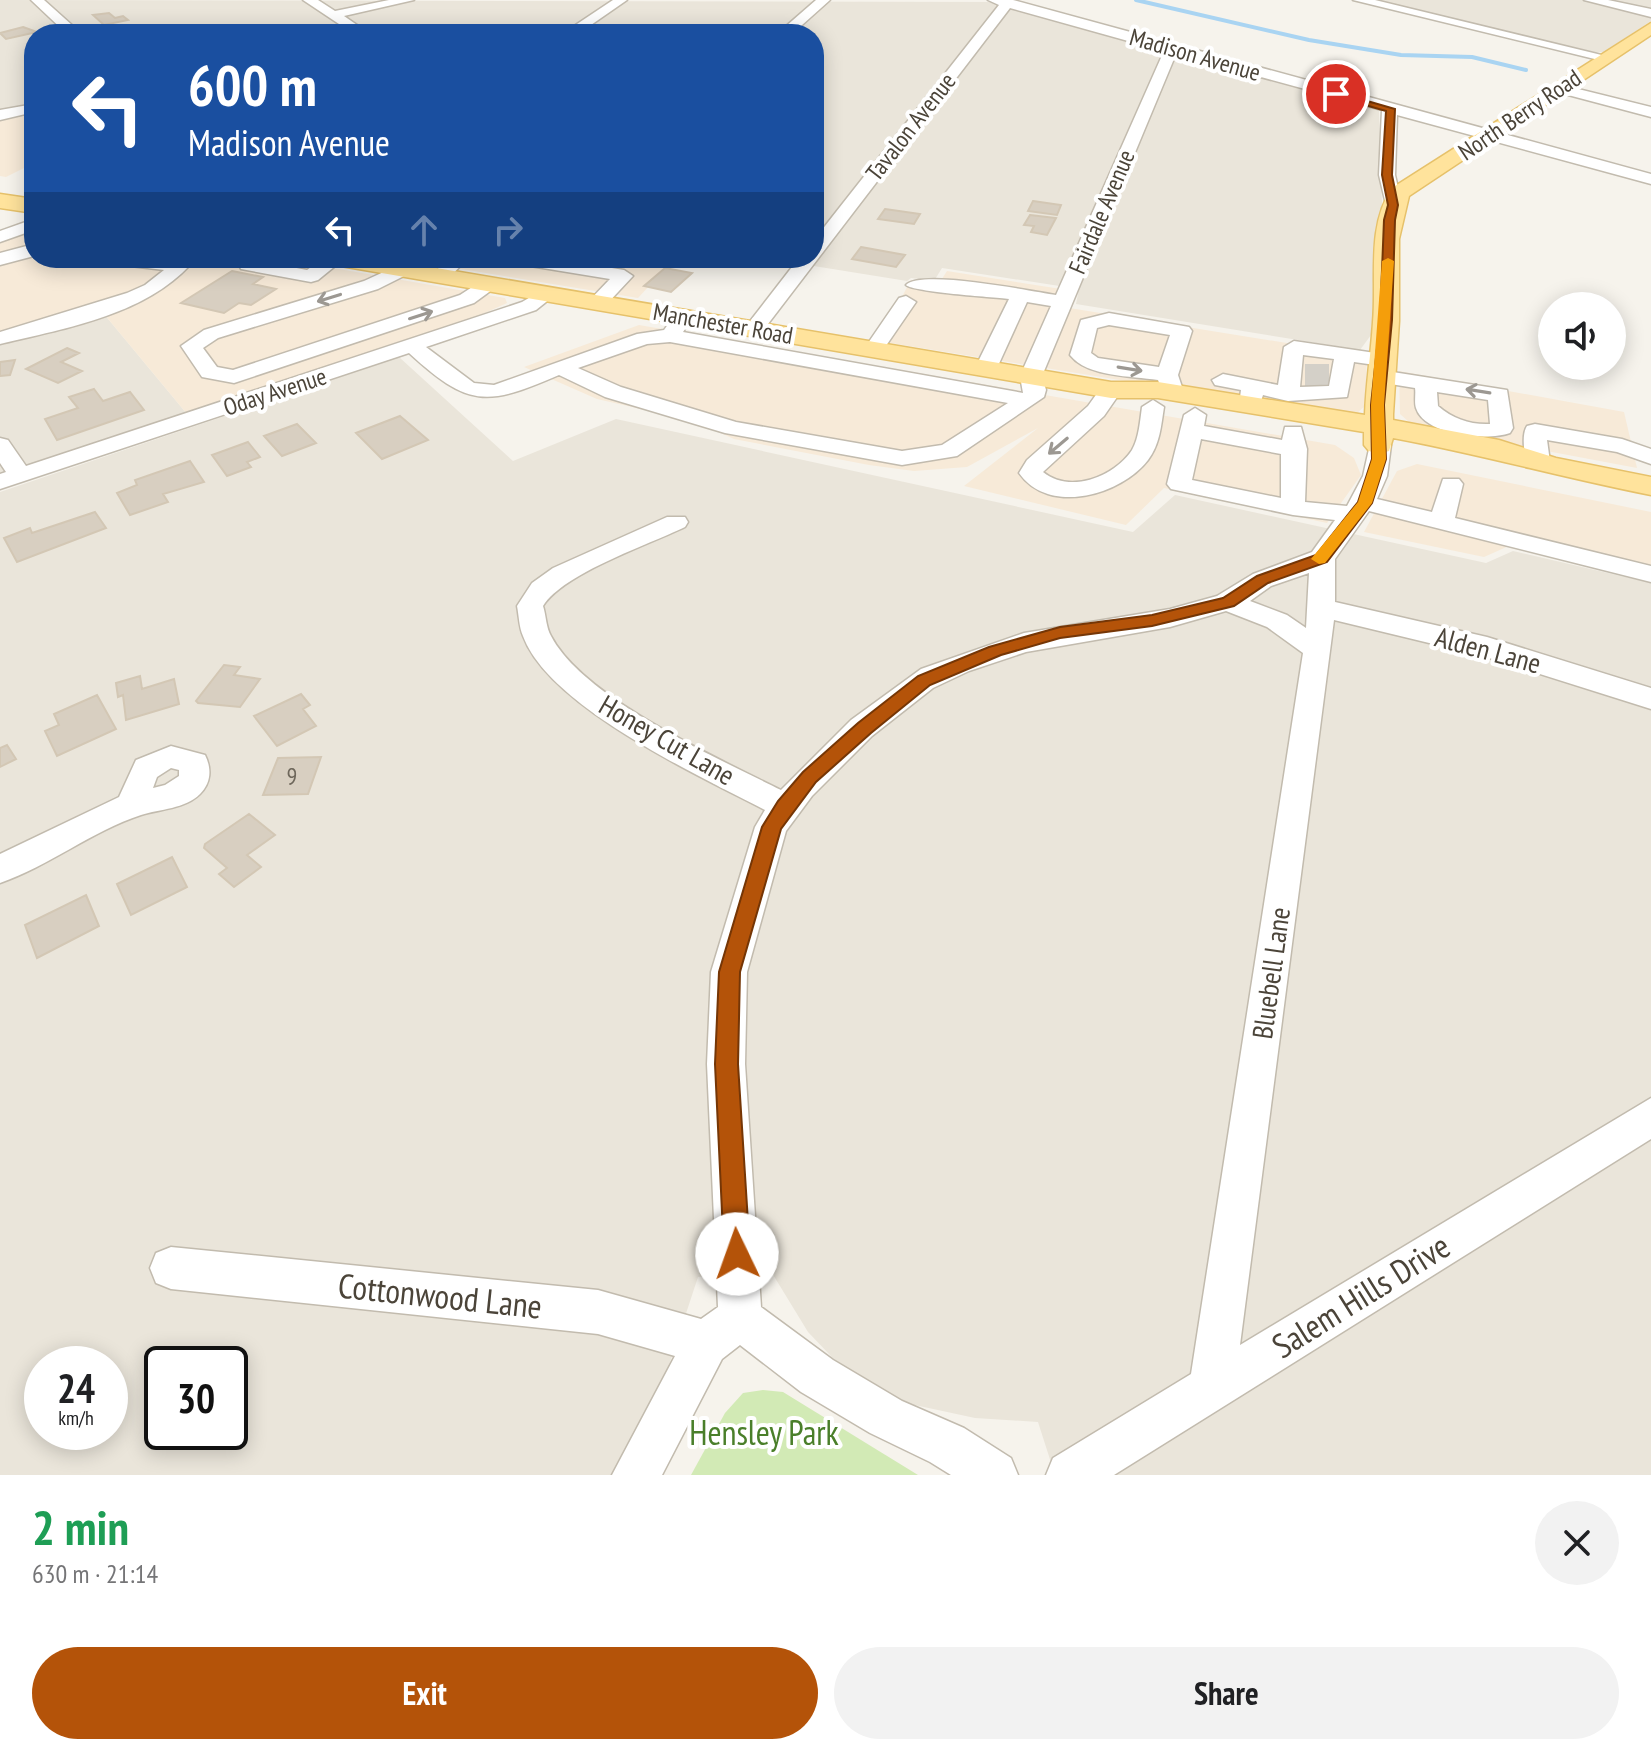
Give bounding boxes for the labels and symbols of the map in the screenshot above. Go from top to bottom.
street label: Madison Avenue [1126,21,1264,88]
pin [1302,60,1370,128]
street label: North Berry Road [1452,62,1587,167]
street label: Tavalon Avenue [859,66,962,187]
street label: Fairdale Avenue [1061,145,1142,279]
one-way arrow [316,291,342,306]
street label: Manchester Road [651,296,795,351]
one-way arrow [408,306,433,321]
street label: Oday Avenue [219,360,330,423]
one-way arrow [1117,362,1142,377]
one-way arrow [1466,383,1492,398]
one-way arrow [1047,437,1068,455]
street label: Alden Lane [1431,618,1545,681]
street label: Honey Cut Lane [593,686,742,793]
house number: 9 [287,760,297,791]
street label: Bluebell Lane [1243,905,1298,1041]
position arrow [695,1212,779,1296]
street label: Salem Hills Drive [1263,1223,1458,1367]
street label: Cottonwood Lane [336,1262,544,1328]
speed limit sign: 30 [144,1346,248,1450]
park label: Hensley Park [689,1410,839,1454]

